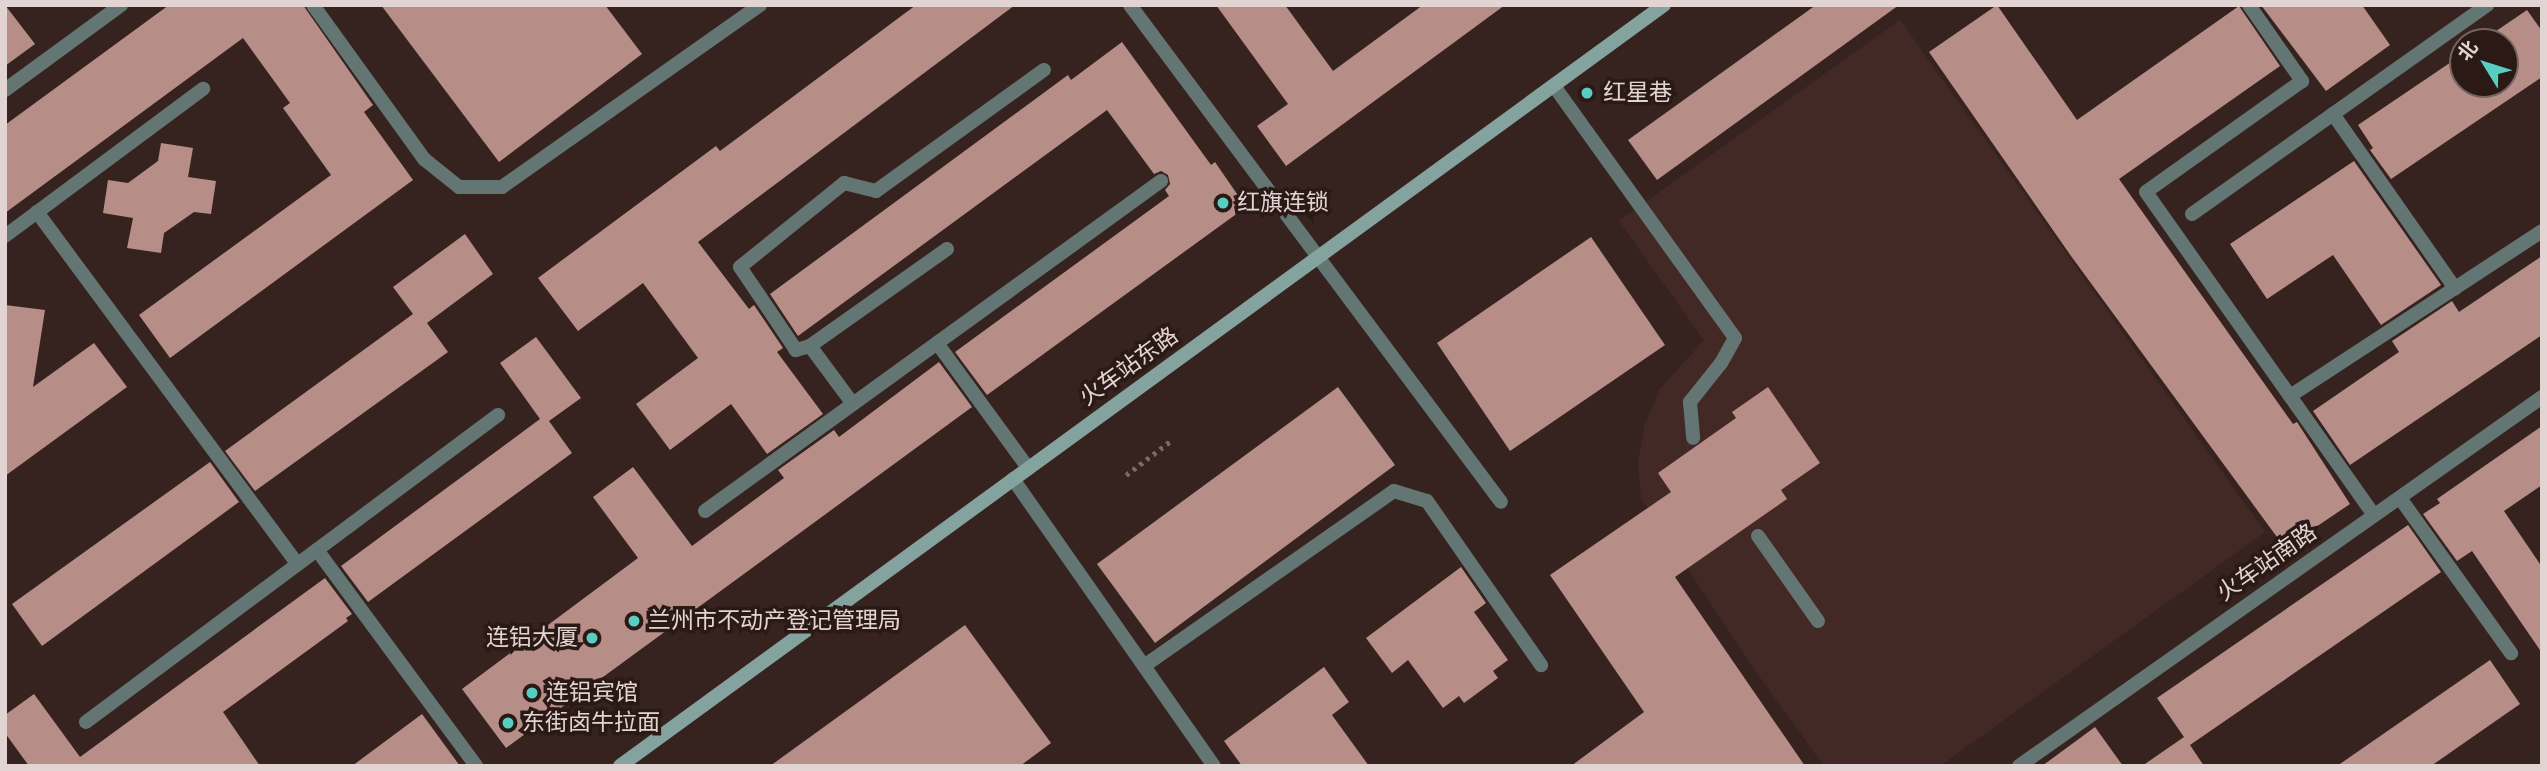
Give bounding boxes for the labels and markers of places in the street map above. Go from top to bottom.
place label: 红星巷 [1603,79,1672,107]
marker: 红星巷 [1577,83,1597,103]
place label: 红旗连锁 [1237,189,1329,217]
marker: 红旗连锁 [1215,195,1231,211]
place label: 兰州市不动产登记管理局 [648,607,901,635]
marker: 兰州市不动产登记管理局 [626,613,642,629]
place label: 连铝大厦 [486,624,578,652]
marker: 连铝大厦 [584,630,600,646]
place label: 连铝宾馆 [546,679,638,707]
marker: 连铝宾馆 [524,685,540,701]
place label: 东街卤牛拉面 [522,709,660,737]
marker: 东街卤牛拉面 [500,715,516,731]

